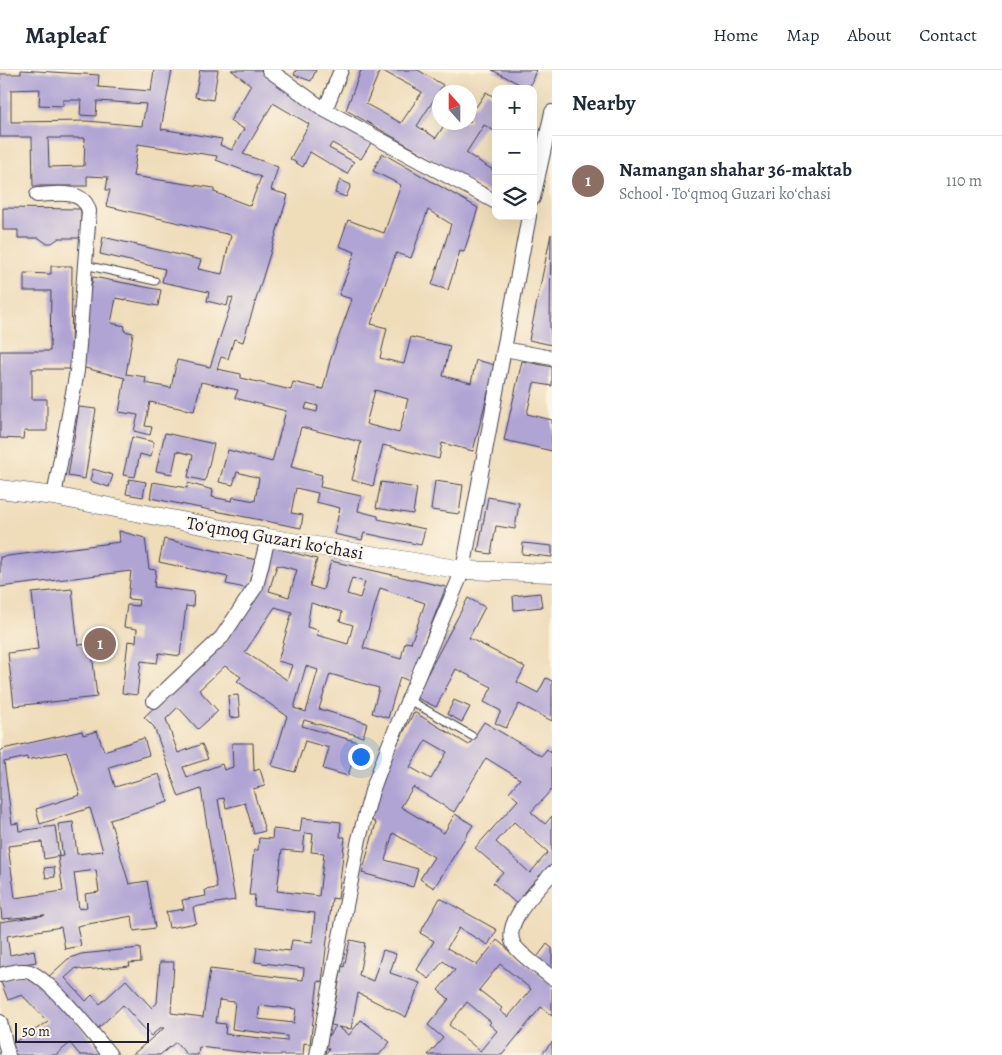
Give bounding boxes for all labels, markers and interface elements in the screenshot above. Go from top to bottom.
text: Mapleaf [25,19,107,51]
text: Home [713,23,758,47]
text: Map [786,23,819,47]
text: About [847,23,891,47]
text: Contact [919,23,977,47]
north arrow [432,85,477,130]
map controls [492,85,537,220]
button: + [492,85,537,130]
text: Nearby [572,89,635,117]
button: − [492,130,537,175]
text: Namangan shahar 36-maktab [619,157,852,183]
text: 1 [585,170,591,192]
text: 110 m [946,170,982,192]
button: layers [492,175,537,220]
text: School · Toʻqmoq Guzari koʻchasi [619,183,831,205]
street label: Toʻqmoq Guzari koʻchasi [185,511,365,565]
pin: 1 [84,625,116,663]
your location [348,744,374,770]
scale bar [15,1020,149,1043]
text: 50 m [22,1022,50,1041]

